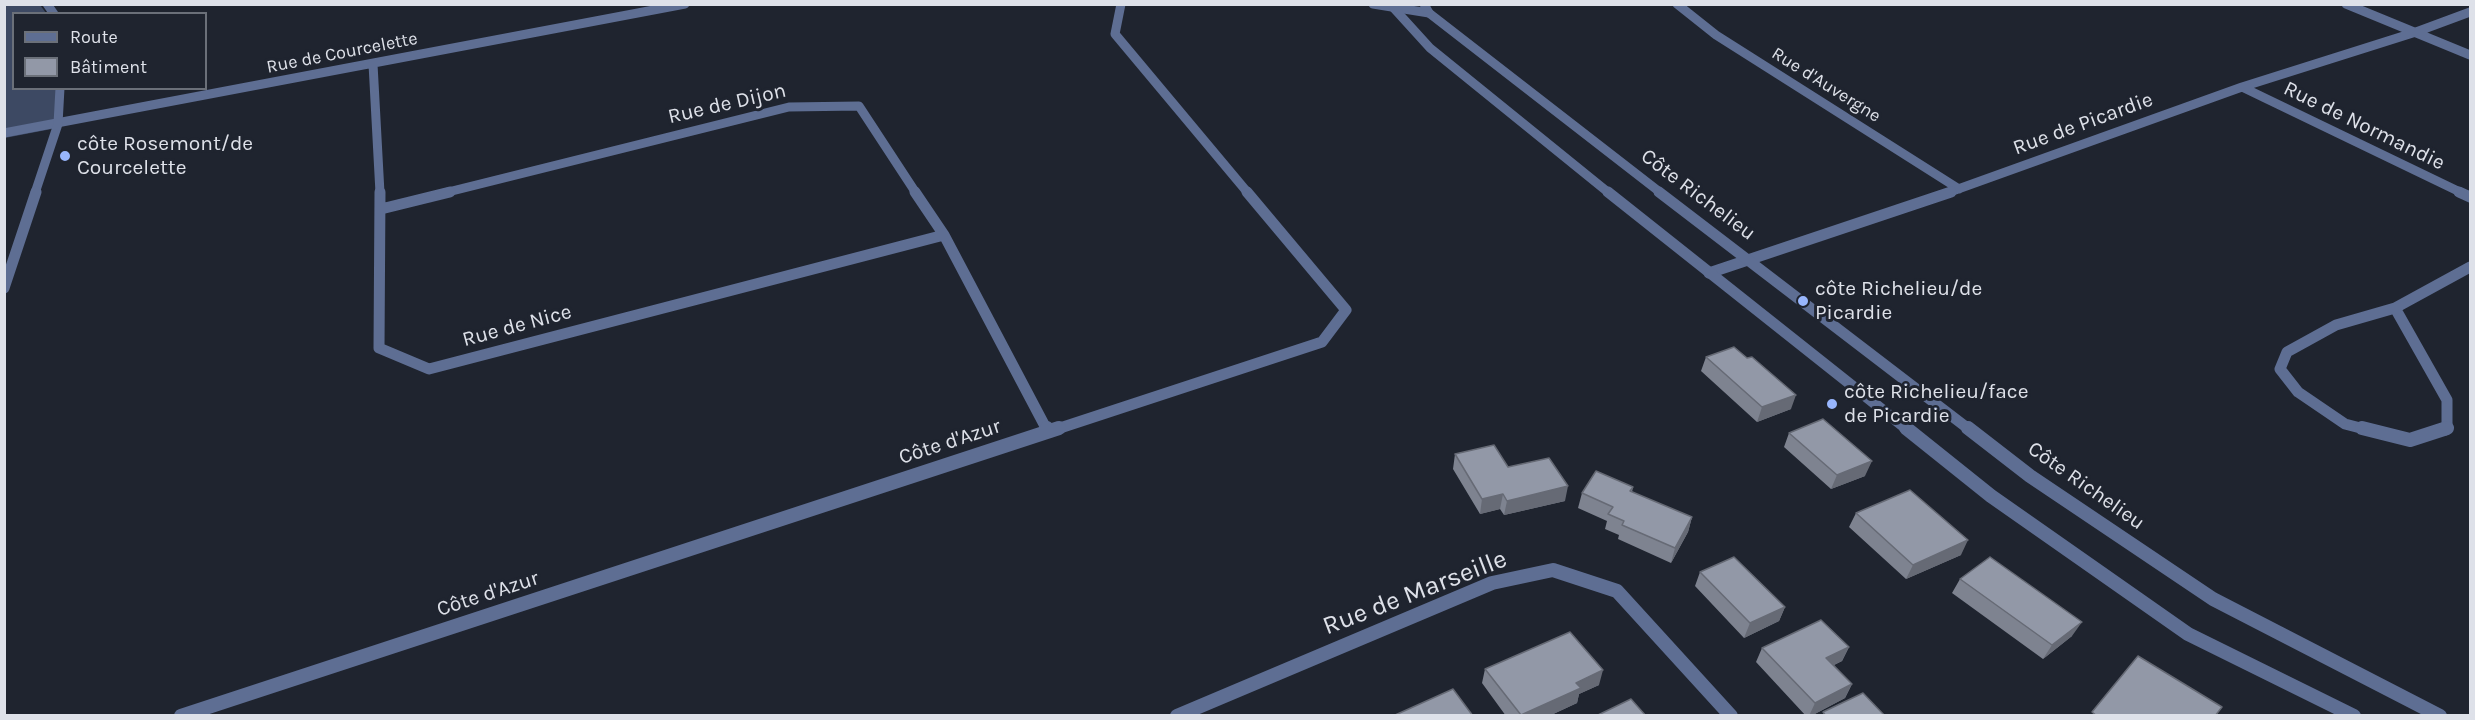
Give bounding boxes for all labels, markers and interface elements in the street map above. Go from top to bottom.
legend [12,12,207,90]
text: Route [70,26,118,48]
street label: Rue de Courcelette [265,28,419,78]
street label: Rue d'Auvergne [1767,43,1885,127]
text: Bâtiment [70,56,147,78]
street label: Rue de Normandie [2279,76,2449,176]
street label: Rue de Dijon [666,78,788,130]
street label: Rue de Picardie [2010,87,2156,161]
place label: côte Rosemont/de Courcelette [77,131,253,181]
street label: Côte Richelieu [1636,144,1760,246]
marker: côte Rosemont/de Courcelette [58,149,72,163]
place label: côte Richelieu/de Picardie [1815,276,1982,326]
marker: côte Richelieu/de Picardie [1796,294,1810,308]
street label: Rue de Nice [460,299,574,353]
place label: côte Richelieu/face de Picardie [1844,379,2028,429]
marker: côte Richelieu/face de Picardie [1825,397,1839,411]
street label: Côte d'Azur [896,414,1004,470]
street label: Côte Richelieu [2023,436,2149,536]
street label: Rue de Marseille [1319,544,1511,642]
street label: Côte d'Azur [434,566,542,622]

